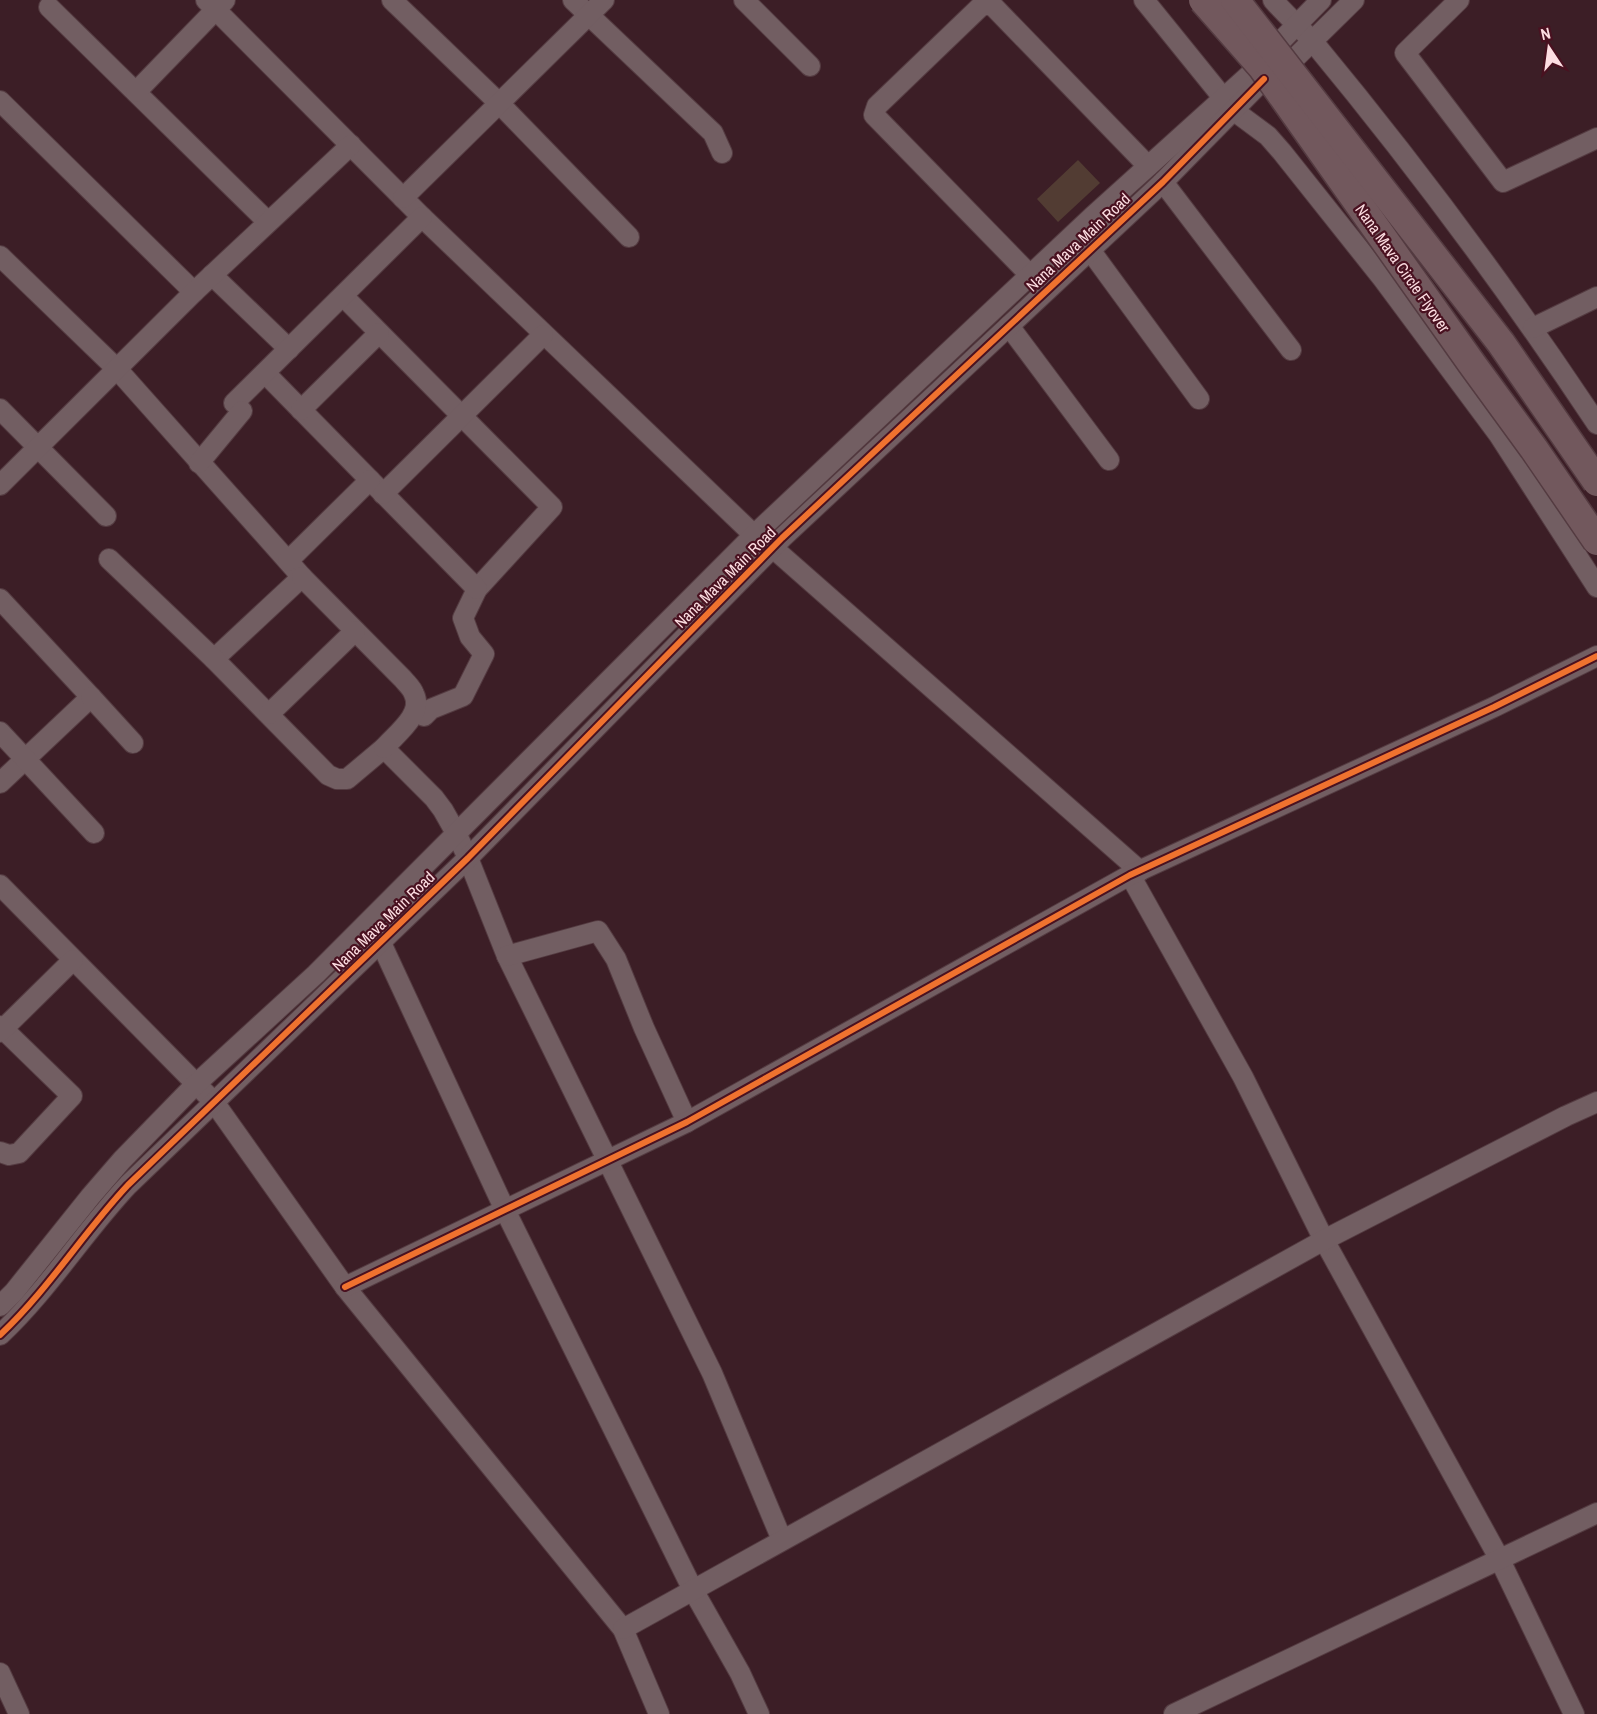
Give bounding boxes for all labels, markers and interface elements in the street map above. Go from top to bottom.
north arrow [1519,18,1579,78]
text: N [1539,22,1553,45]
street label: Nana Mava Main Road [1021,188,1135,296]
street label: Nana Mava Circle Flyover [1350,200,1456,337]
street label: Nana Mava Main Road [670,522,780,632]
street label: Nana Mava Main Road [327,866,439,976]

